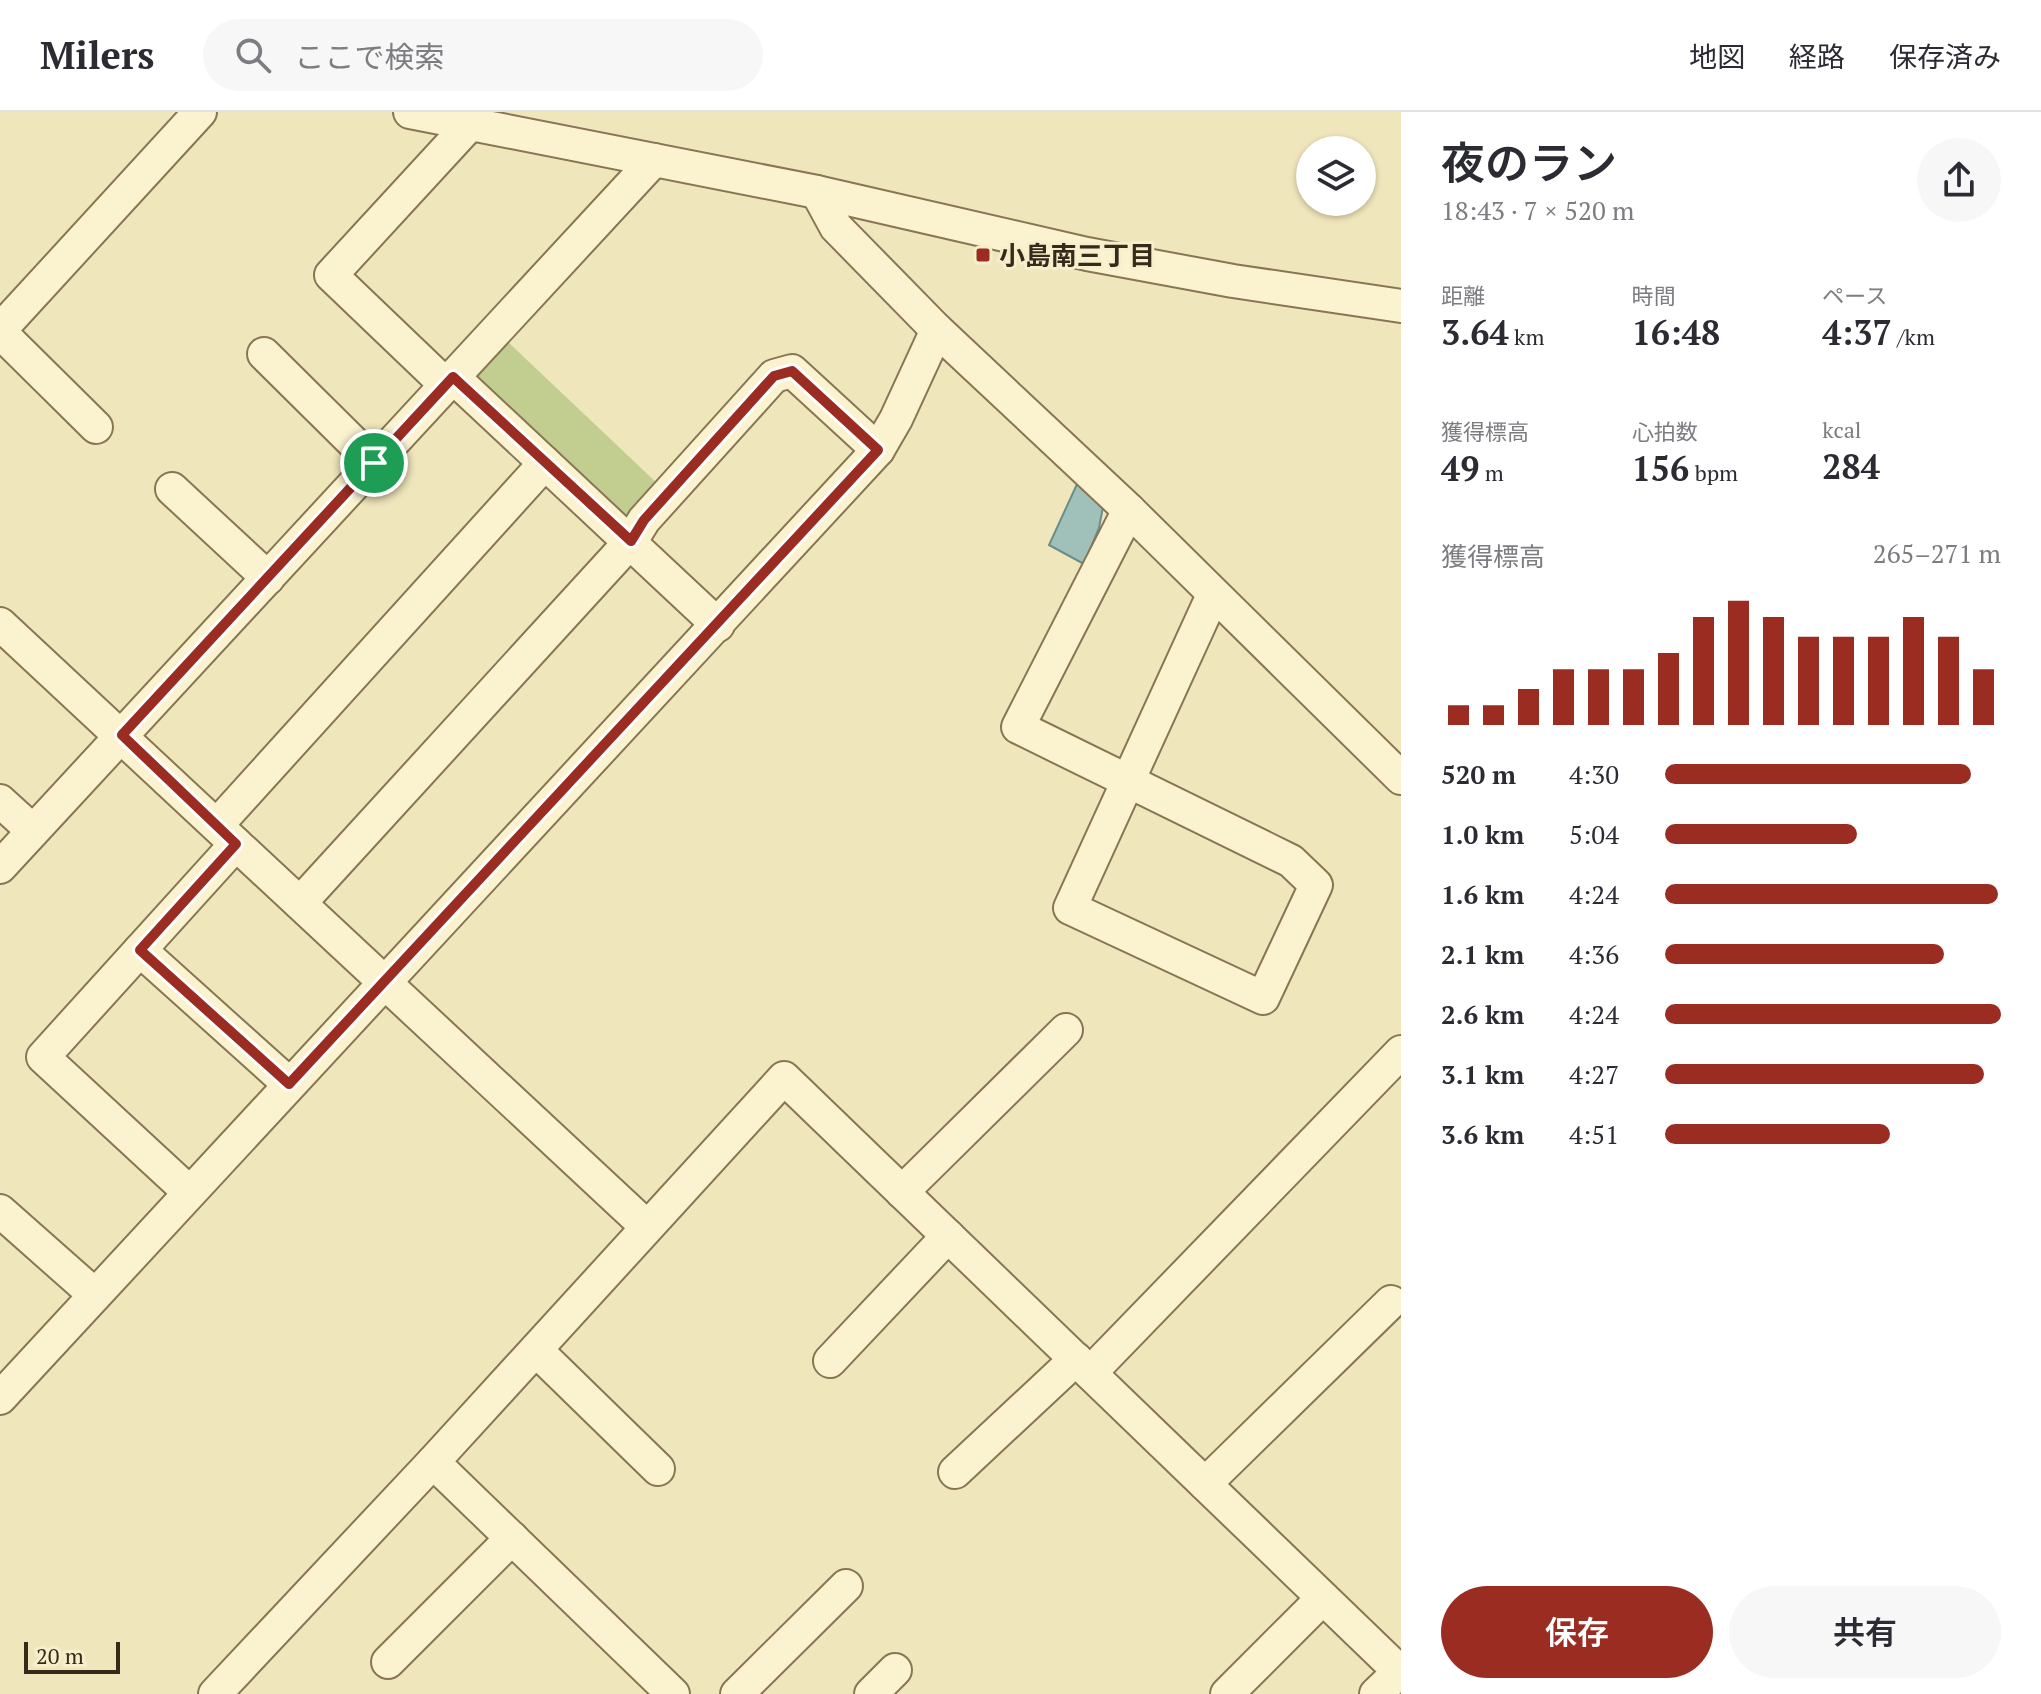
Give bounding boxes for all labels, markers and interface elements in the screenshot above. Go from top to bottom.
search box [203,19,763,91]
text: Milers [40,30,155,80]
icon: search [231,33,275,77]
text: ここで検索 [295,37,445,77]
text: 地図 [1689,38,1745,75]
text: 経路 [1789,38,1845,75]
text: 保存済み [1889,38,2001,75]
text: 夜のラン [1441,133,1617,192]
map controls [1296,136,1376,216]
button: layers [1296,136,1376,216]
button: share [1917,138,2001,222]
text: 18:43 · 7 × 520 m [1441,193,1635,227]
place label: 小島南三丁目 [999,238,1155,272]
marker: 小島南三丁目 [974,246,992,264]
text: 距離 [1441,281,1485,310]
text: 時間 [1632,281,1676,310]
text: ペース [1822,281,1887,310]
text: 3.64 [1441,310,1509,355]
text: 16:48 [1632,310,1720,355]
text: 4:37 [1822,310,1892,355]
text: km [1509,322,1544,351]
text: /km [1892,322,1935,351]
text: kcal [1822,415,1861,444]
text: 獲得標高 [1441,417,1529,446]
text: 心拍数 [1632,417,1698,446]
pin [340,429,408,497]
icon: arrive [352,441,396,485]
text: 284 [1822,444,1880,489]
text: 49 [1441,446,1479,491]
text: 156 [1632,446,1689,491]
text: m [1479,458,1504,487]
text: bpm [1689,458,1738,487]
text: 265–271 m [1873,536,2001,570]
text: 獲得標高 [1441,539,1545,573]
text: 520 m [1441,757,1516,791]
text: 4:30 [1569,757,1619,791]
text: 1.0 km [1441,817,1524,851]
text: 5:04 [1569,817,1619,851]
text: 1.6 km [1441,877,1524,911]
text: 4:24 [1569,877,1619,911]
text: 2.1 km [1441,937,1524,971]
text: 4:36 [1569,937,1619,971]
text: 2.6 km [1441,997,1524,1031]
text: 4:24 [1569,997,1619,1031]
text: 3.1 km [1441,1057,1524,1091]
text: 4:27 [1569,1057,1619,1091]
text: 3.6 km [1441,1117,1524,1151]
text: 4:51 [1569,1117,1619,1151]
button: 保存 [1441,1586,1713,1678]
button: 共有 [1729,1586,2001,1678]
scale bar [24,1638,120,1674]
text: 20 m [36,1641,84,1670]

